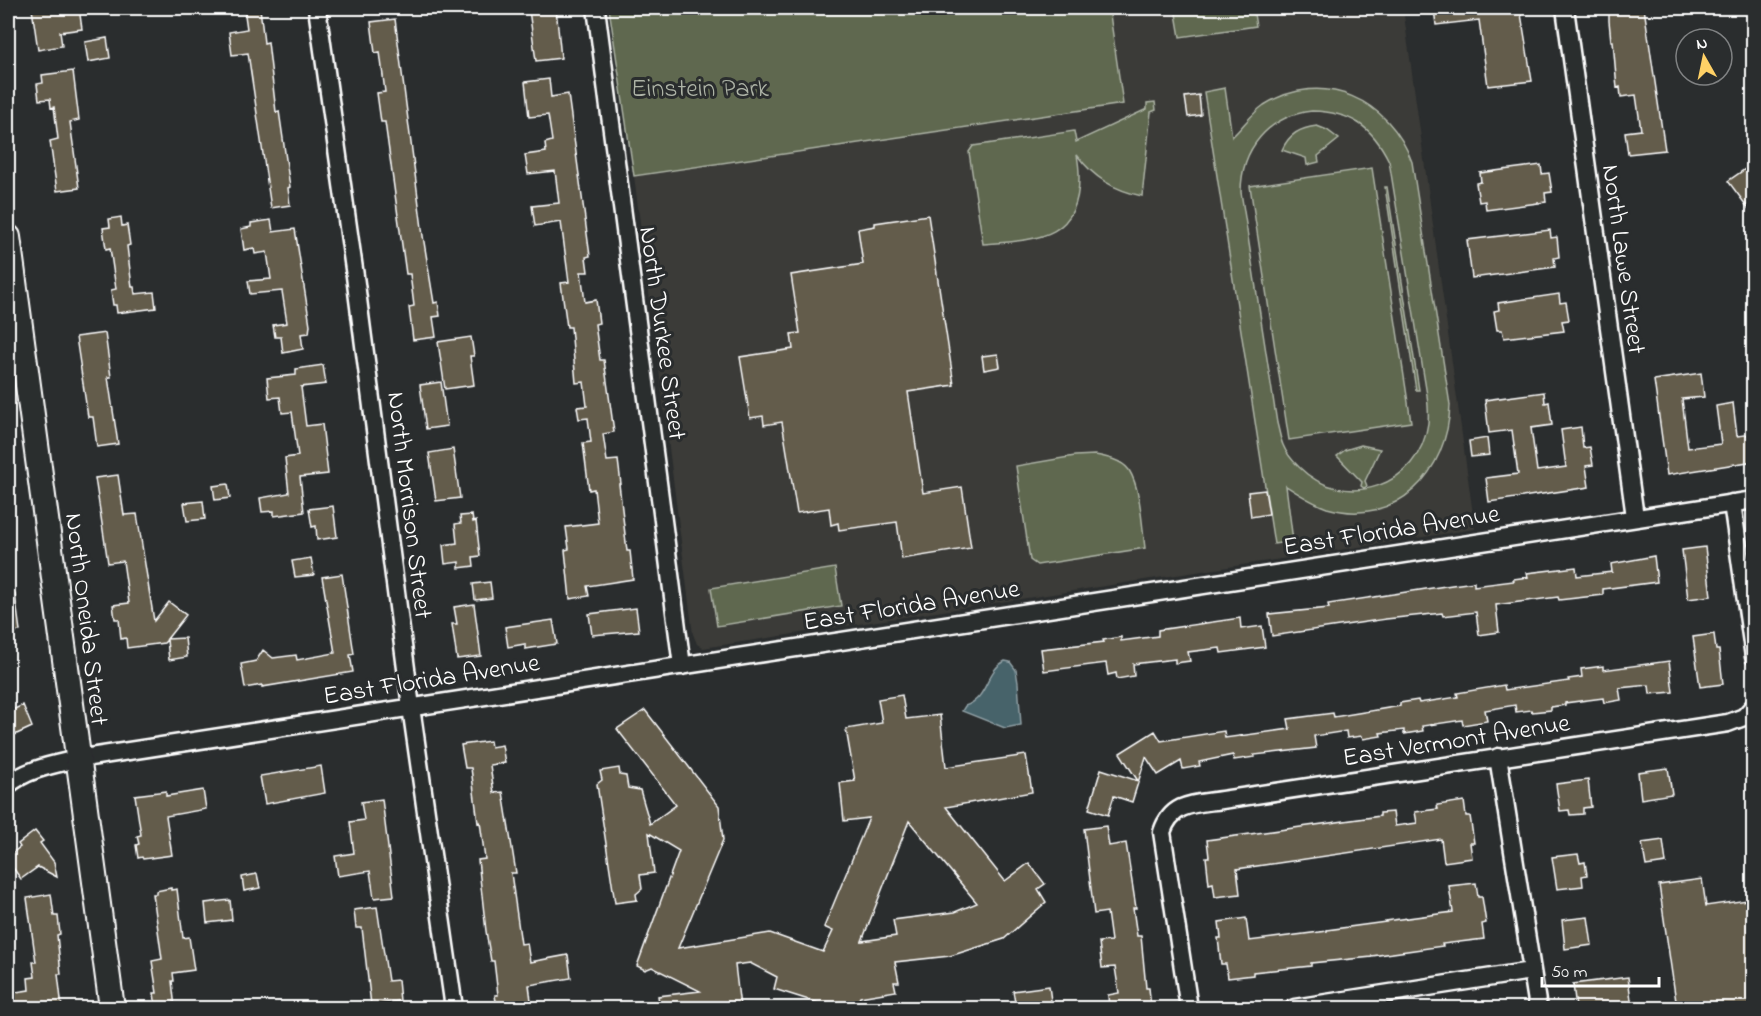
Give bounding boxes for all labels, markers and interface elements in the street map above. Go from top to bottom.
north arrow [1674,27,1734,87]
text: N [1695,31,1709,57]
park label: Einstein Park [631,71,770,109]
street label: North Lawe Street [1590,162,1654,357]
street label: North Durkee Street [627,224,695,443]
street label: North Morrison Street [375,390,441,621]
street label: East Florida Avenue [1281,496,1503,568]
street label: North Oneida Street [53,511,117,728]
street label: East Florida Avenue [801,571,1023,643]
street label: East Florida Avenue [321,645,543,717]
street label: East Vermont Avenue [1340,705,1573,779]
scale bar [1542,950,1659,988]
text: 50 m [1551,960,1588,986]

